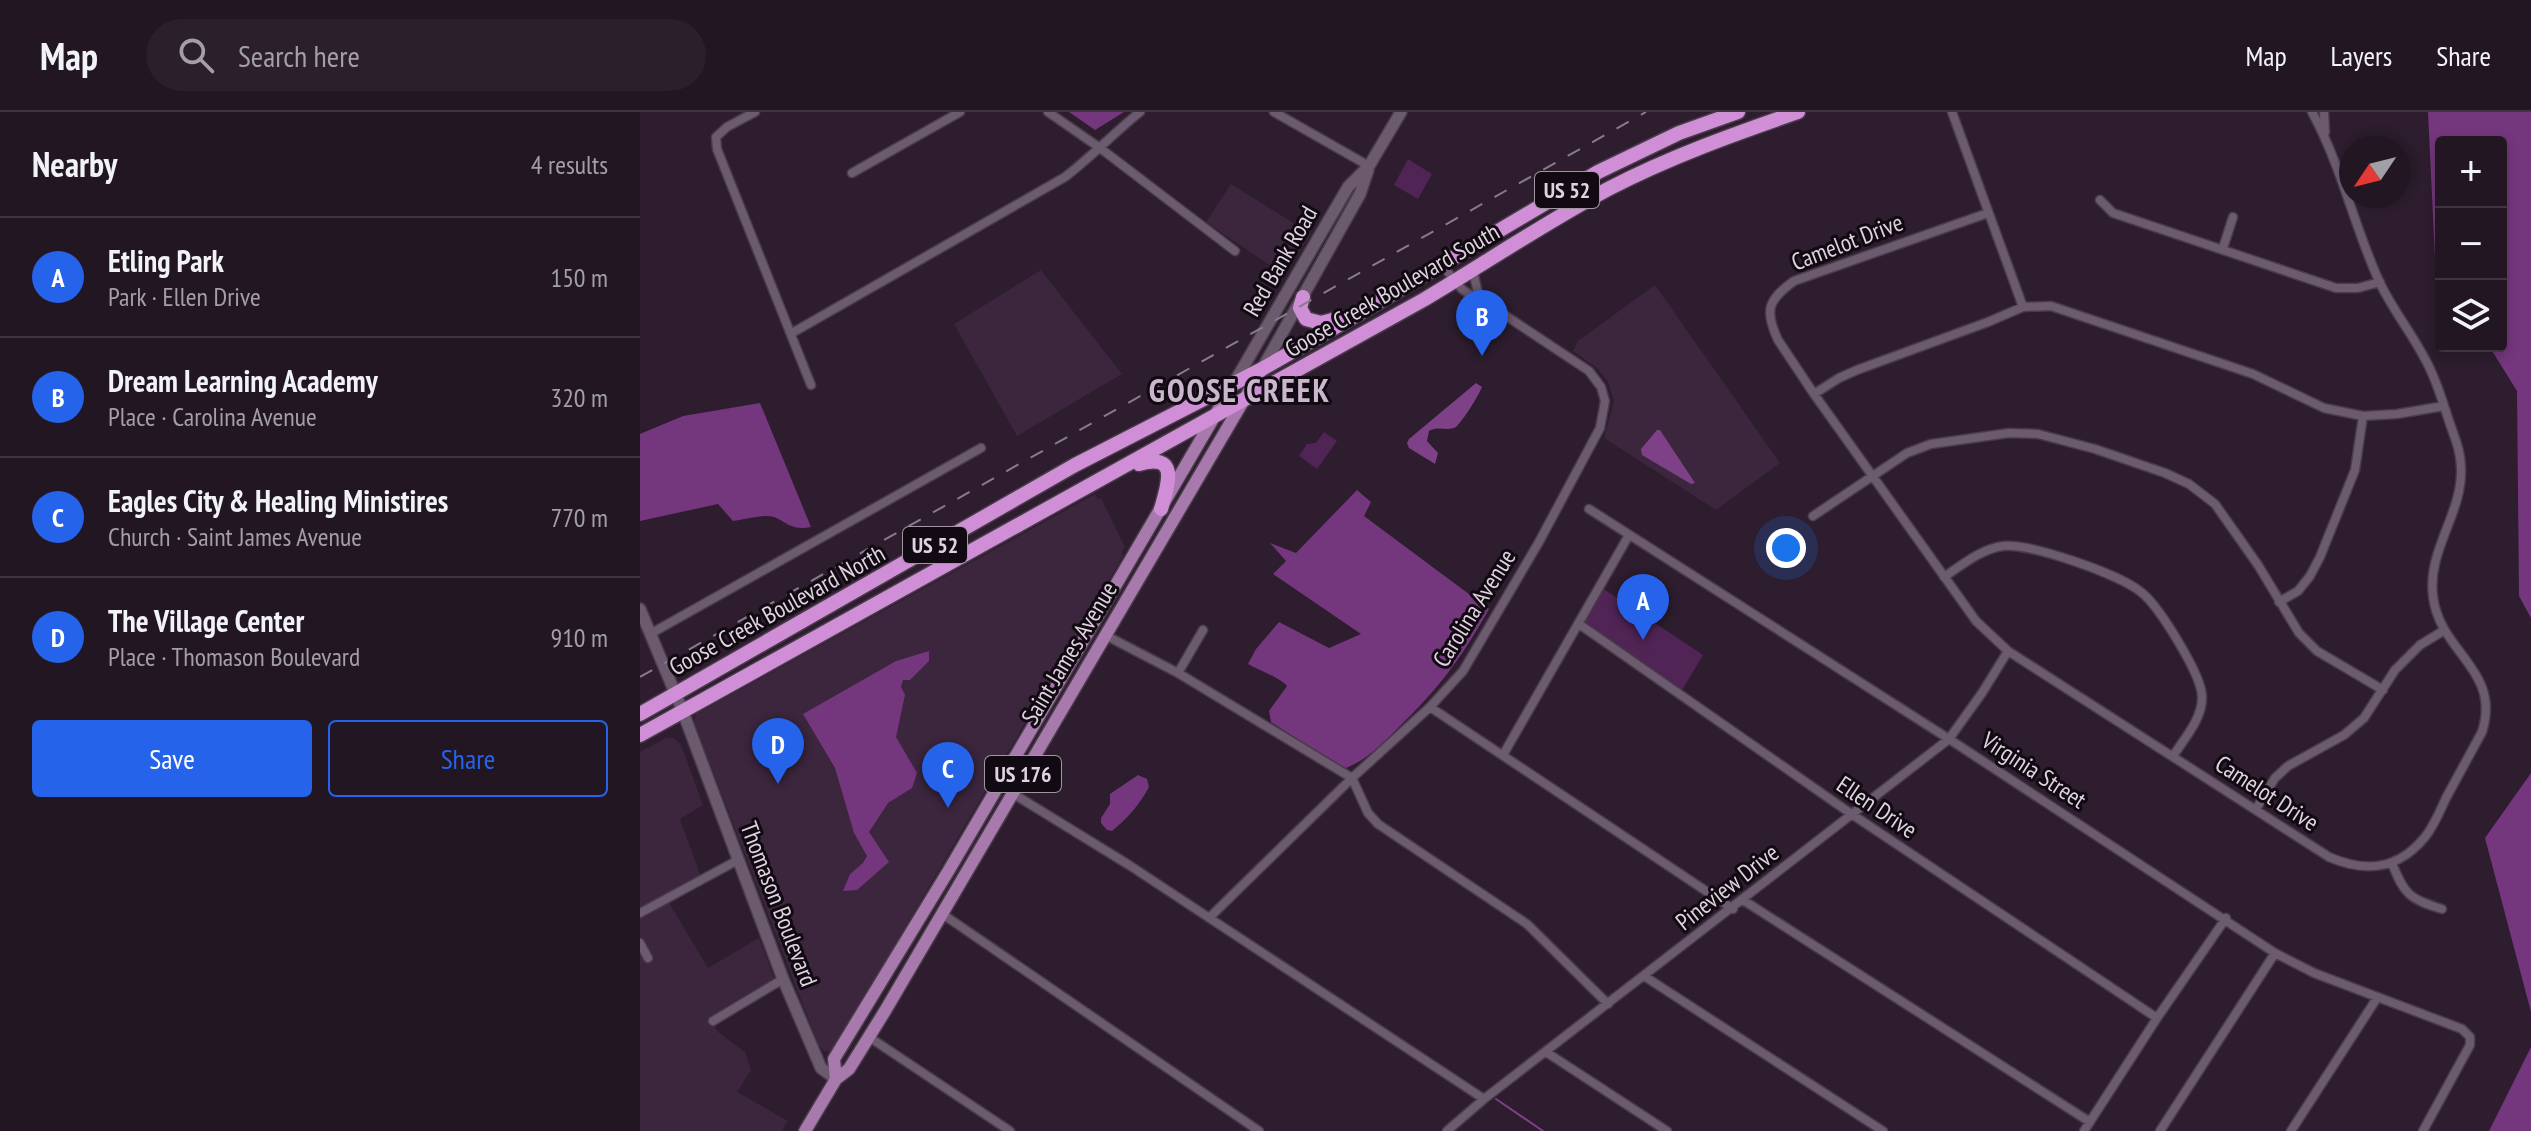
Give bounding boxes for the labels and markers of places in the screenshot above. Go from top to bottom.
pin: B [1456,290,1508,356]
pin: A [1617,574,1669,640]
pin: D [752,718,804,784]
pin: C [922,742,974,808]

